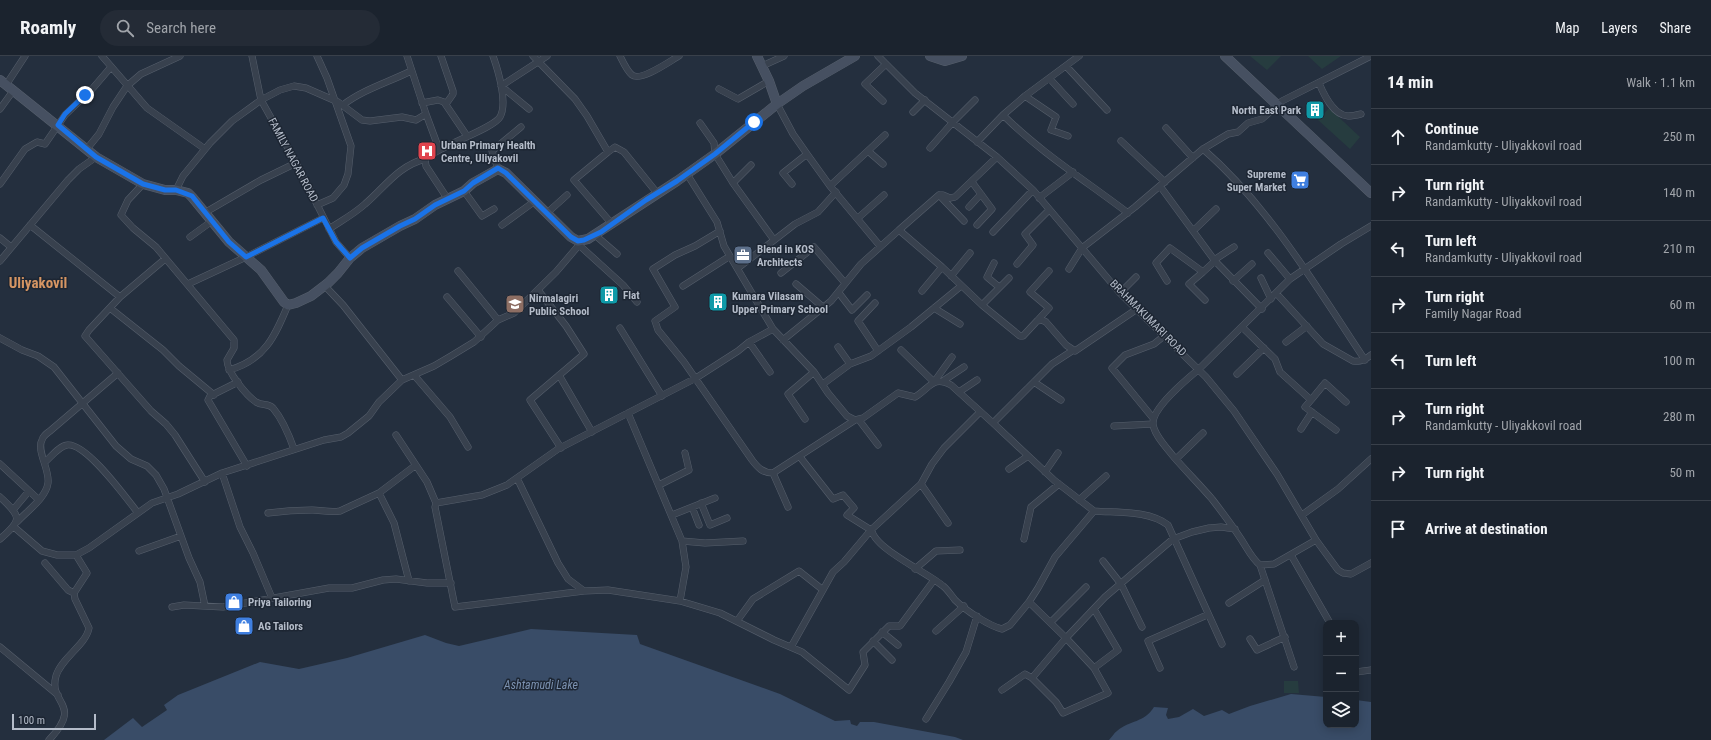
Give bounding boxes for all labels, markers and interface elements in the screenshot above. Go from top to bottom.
search box [100,10,380,46]
text: Roamly [20,16,76,39]
icon: search [114,17,136,39]
text: Search here [146,19,216,37]
text: Map [1555,20,1579,36]
text: Layers [1601,20,1638,36]
text: Share [1660,20,1691,36]
text: 14 min [1387,72,1433,92]
text: Walk · 1.1 km [1626,75,1695,90]
route end [76,86,94,104]
building icon: North East Park [1304,99,1326,121]
place label: North East Park [1232,104,1302,117]
route start [745,113,763,131]
street label: FAMILY NAGAR ROAD [265,116,321,204]
text: Continue [1425,120,1479,138]
icon: ahead [1387,126,1409,148]
text: 250 m [1663,129,1695,144]
text: Randamkutty - Uliyakkovil road [1425,138,1582,153]
place label: Urban Primary Health Centre, Uliyakovil [441,139,535,165]
hospital icon: Urban Primary Health Centre, Uliyakovil [416,140,438,162]
place label: Supreme Super Market [1227,168,1287,194]
supermarket icon: Supreme Super Market [1289,169,1311,191]
text: Turn right [1425,176,1484,194]
icon: right [1387,182,1409,204]
text: 140 m [1663,185,1695,200]
text: Randamkutty - Uliyakkovil road [1425,194,1582,209]
text: Turn left [1425,232,1476,250]
icon: left [1387,238,1409,260]
text: 210 m [1663,241,1695,256]
place label: Blend in KOS Architects [757,243,814,269]
office icon: Blend in KOS Architects [732,244,754,266]
text: Randamkutty - Uliyakkovil road [1425,250,1582,265]
district label: Uliyakovil [9,274,67,292]
street label: BRAHMAKUMARI ROAD [1107,277,1189,359]
building icon: Flat [598,284,620,306]
text: Turn right [1425,288,1484,306]
place label: Flat [623,289,640,302]
place label: Kumara Vilasam Upper Primary School [732,290,828,316]
building icon: Kumara Vilasam Upper Primary School [707,291,729,313]
place label: Nirmalagiri Public School [529,292,590,318]
school or university icon: Nirmalagiri Public School [504,293,526,315]
icon: right [1387,294,1409,316]
text: 60 m [1669,297,1695,312]
text: Family Nagar Road [1425,306,1521,321]
icon: left [1387,350,1409,372]
text: Turn left [1425,352,1476,370]
text: 100 m [1663,353,1695,368]
text: Turn right [1425,400,1484,418]
icon: right [1387,406,1409,428]
text: 280 m [1663,409,1695,424]
text: Randamkutty - Uliyakkovil road [1425,418,1582,433]
icon: right [1387,462,1409,484]
text: Turn right [1425,464,1484,482]
text: 50 m [1669,465,1695,480]
icon: arrive [1387,518,1409,540]
text: Arrive at destination [1425,520,1548,538]
shop icon: Priya Tailoring [223,591,245,613]
place label: Priya Tailoring [248,596,312,609]
shop icon: AG Tailors [233,615,255,637]
place label: AG Tailors [258,620,303,633]
map controls [1323,620,1359,728]
button: + [1323,620,1359,656]
button: − [1323,656,1359,692]
water label: Ashtamudi Lake [503,678,579,692]
button: layers [1323,692,1359,728]
scale bar [12,712,96,731]
text: 100 m [18,714,45,727]

